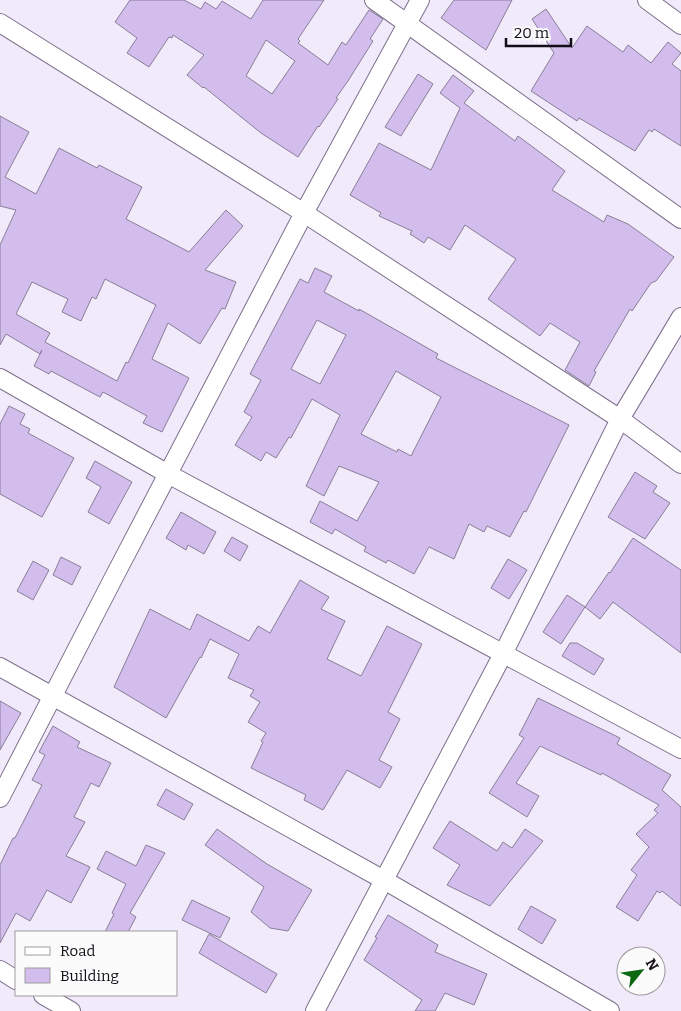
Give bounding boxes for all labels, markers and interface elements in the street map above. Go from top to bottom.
scale bar [506,15,571,47]
text: 20 m [514,24,550,42]
legend [15,931,178,996]
text: Road [60,942,95,960]
north arrow [616,946,666,996]
text: N [642,956,662,974]
text: Building [60,967,119,985]

